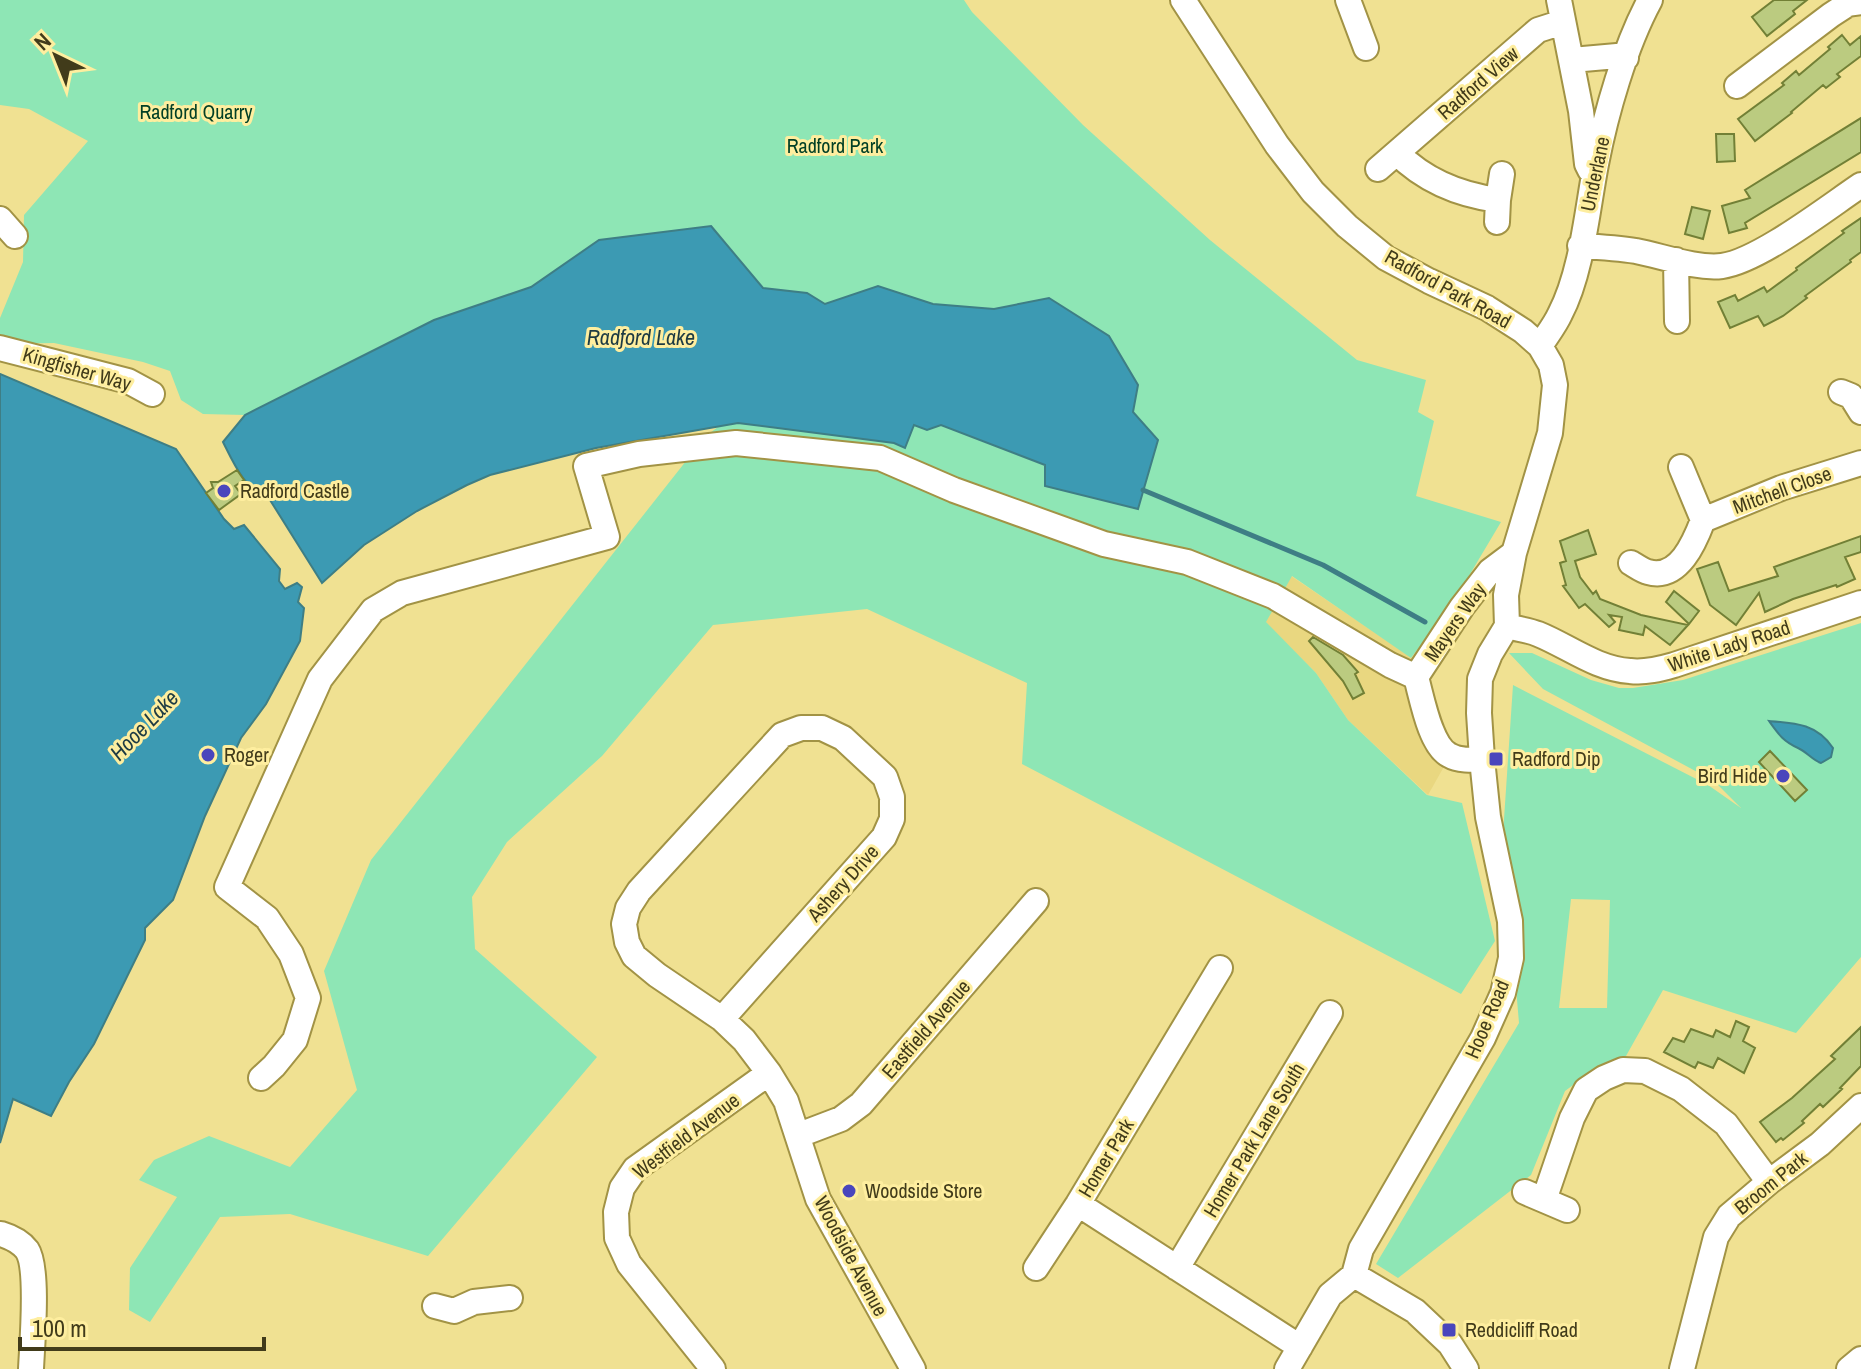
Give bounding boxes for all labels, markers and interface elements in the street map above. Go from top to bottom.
north arrow [16,16,96,96]
text: N [27,26,57,57]
street label: Radford View [1431,40,1524,125]
park label: Radford Quarry [139,98,253,125]
park label: Radford Park [787,132,884,159]
street label: Underlane [1573,134,1616,214]
street label: Radford Park Road [1380,243,1516,334]
water label: Radford Lake [587,322,695,352]
street label: Kingfisher Way [20,340,135,397]
street label: Mitchell Close [1729,459,1835,520]
place label: Radford Castle [240,477,349,504]
marker: Radford Castle [215,482,233,500]
street label: Mayers Way [1418,576,1492,667]
street label: White Lady Road [1664,613,1793,678]
water label: Hooe Lake [103,683,185,767]
place label: Roger [224,741,269,768]
place label: Radford Dip [1512,745,1600,772]
marker: Roger [199,746,217,764]
marker: Radford Dip [1487,750,1505,768]
place label: Bird Hide [1698,762,1767,789]
marker: Bird Hide [1774,767,1792,785]
street label: Ashery Drive [800,838,884,928]
street label: Eastfield Avenue [875,973,976,1084]
street label: Hooe Road [1458,975,1515,1062]
street label: Homer Park Lane South [1197,1057,1310,1222]
street label: Westfield Avenue [627,1087,745,1185]
street label: Homer Park [1071,1113,1140,1202]
street label: Broom Park [1729,1144,1813,1220]
place label: Woodside Store [865,1177,982,1204]
marker: Woodside Store [840,1182,858,1200]
street label: Woodside Avenue [808,1191,894,1321]
scale bar [20,1301,264,1351]
text: 100 m [32,1312,87,1344]
place label: Reddicliff Road [1465,1316,1578,1343]
marker: Reddicliff Road [1440,1321,1458,1339]

